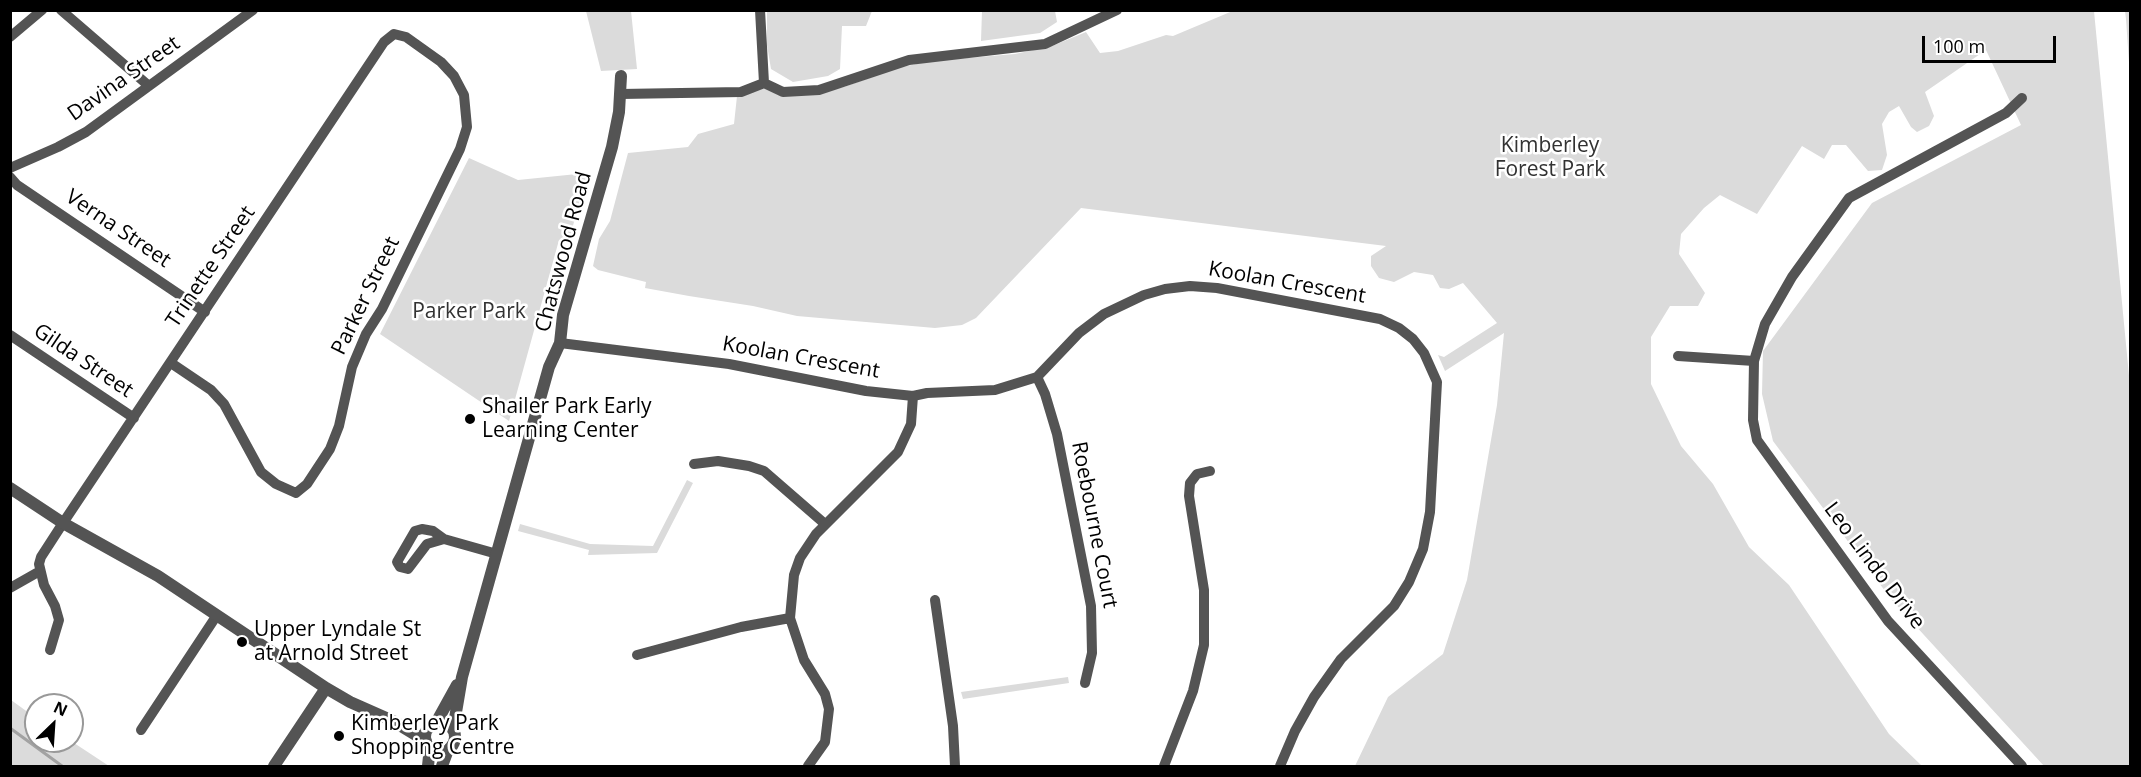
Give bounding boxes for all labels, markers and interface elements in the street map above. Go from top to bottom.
scale bar [1925,24,2058,62]
street label: Davina Street [63,31,185,127]
text: 100 m [1933,34,1985,58]
park label: Kimberley Forest Park [1495,133,1605,183]
street label: Chatswood Road [530,169,598,335]
street label: Verna Street [61,185,175,273]
street label: Trinette Street [161,202,261,332]
street label: Parker Street [327,233,405,359]
street label: Koolan Crescent [1206,257,1368,309]
park label: Parker Park [412,299,526,325]
street label: Gilda Street [28,319,138,403]
street label: Koolan Crescent [720,332,882,384]
place label: Shailer Park Early Learning Center [482,394,652,444]
marker: Shailer Park Early Learning Center [463,412,477,426]
street label: Roebourne Court [1065,440,1123,610]
street label: Leo Lindo Drive [1818,498,1930,634]
place label: Upper Lyndale St at Arnold Street [254,617,421,667]
marker: Upper Lyndale St at Arnold Street [235,635,249,649]
north arrow [24,693,84,753]
text: N [50,696,71,721]
place label: Kimberley Park Shopping Centre [351,711,515,761]
marker: Kimberley Park Shopping Centre [332,729,346,743]

